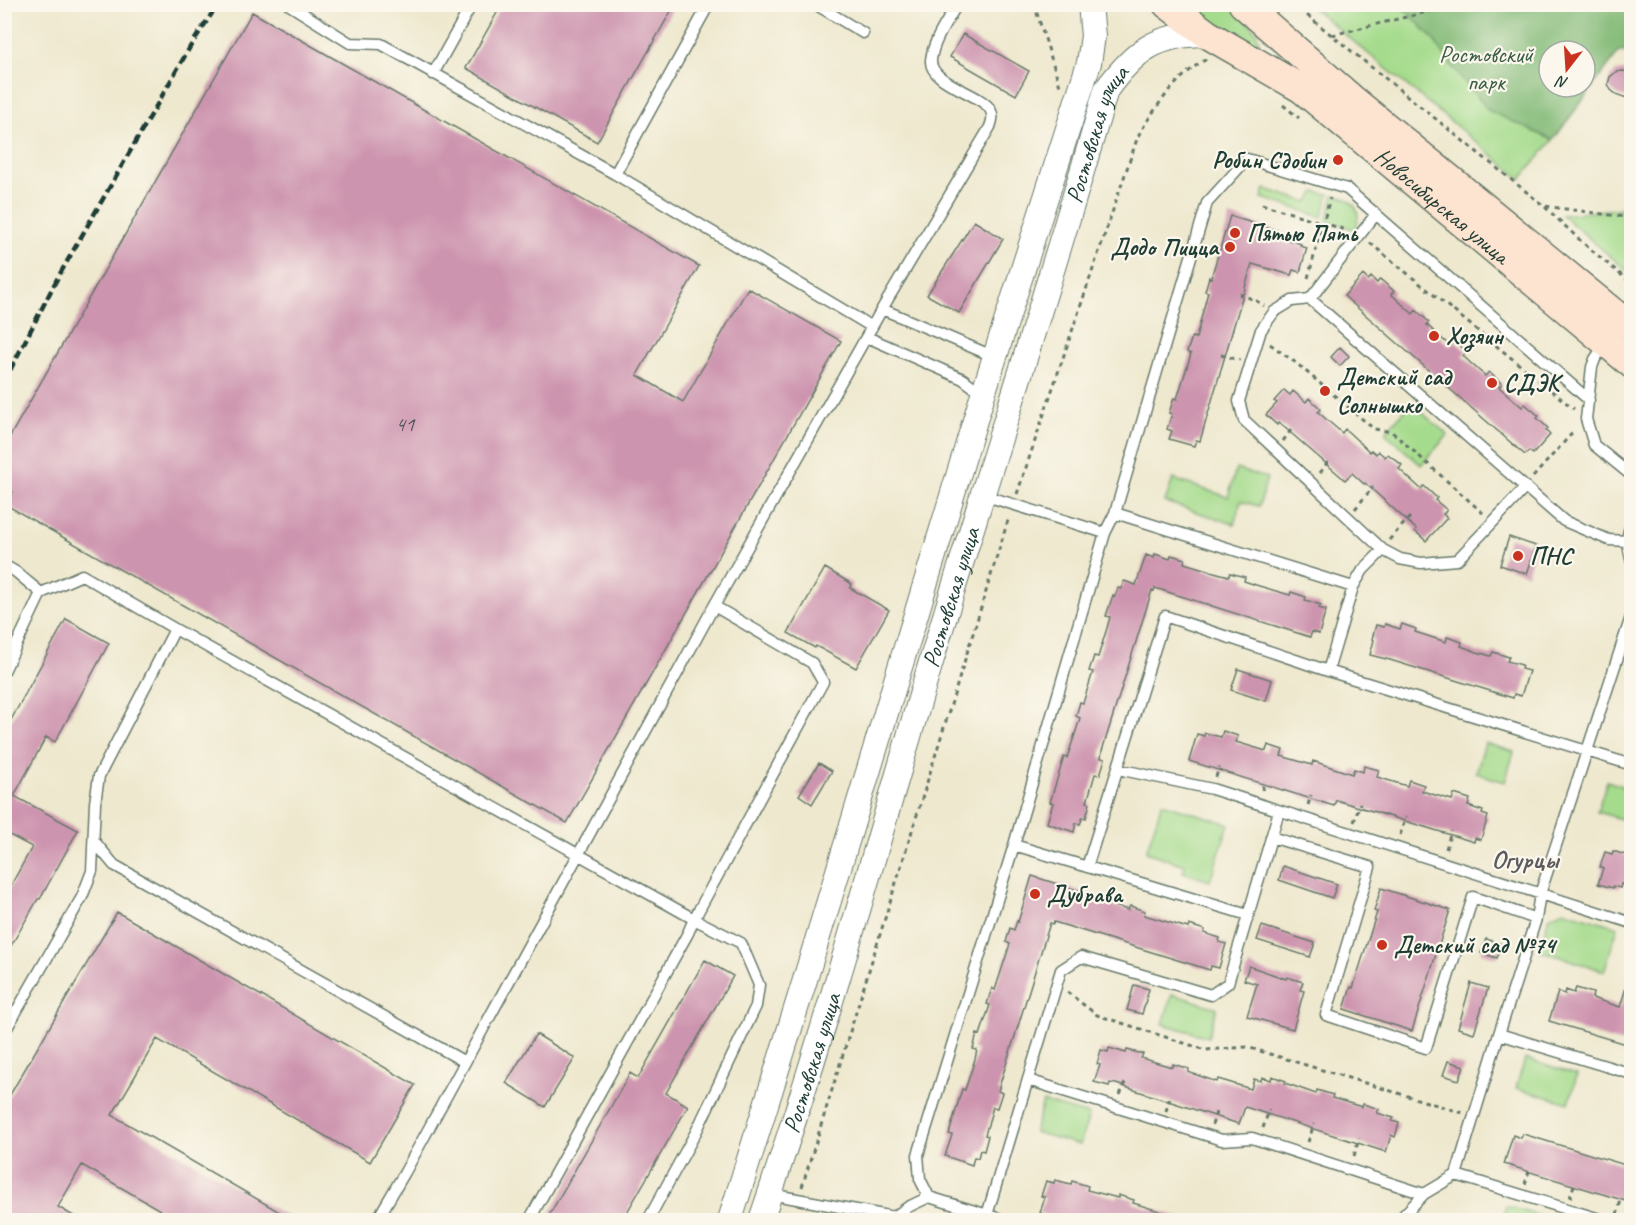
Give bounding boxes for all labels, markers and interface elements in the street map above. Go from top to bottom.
park label: Ростовский парк [1439,39,1535,97]
north arrow [1537,39,1597,99]
street label: Ростовская улица [1059,57,1136,206]
text: N [1552,70,1571,93]
street label: Новосибирская улица [1368,141,1517,272]
place label: Робин Сдобин [1212,145,1327,175]
marker: Робин Сдобин [1331,153,1345,167]
place label: Пятью Пять [1247,218,1359,248]
marker: Пятью Пять [1228,226,1242,240]
place label: Додо Пицца [1111,232,1220,262]
marker: Додо Пицца [1223,240,1237,254]
place label: Хозяин [1446,321,1504,352]
marker: Хозяин [1427,329,1441,343]
place label: Детский сад Солнышко [1337,362,1453,420]
place label: СДЭК [1504,368,1564,398]
marker: СДЭК [1485,376,1499,390]
marker: Детский сад Солнышко [1318,384,1332,398]
house number: 41 [396,411,416,437]
street label: Ростовская улица [915,522,987,671]
place label: ПНС [1530,541,1575,571]
marker: ПНС [1511,549,1525,563]
district label: Огурцы [1492,843,1561,876]
place label: Дубрава [1047,879,1124,909]
marker: Дубрава [1028,887,1042,901]
place label: Детский сад №74 [1394,930,1558,960]
marker: Детский сад №74 [1375,938,1389,952]
street label: Ростовская улица [776,988,848,1137]

